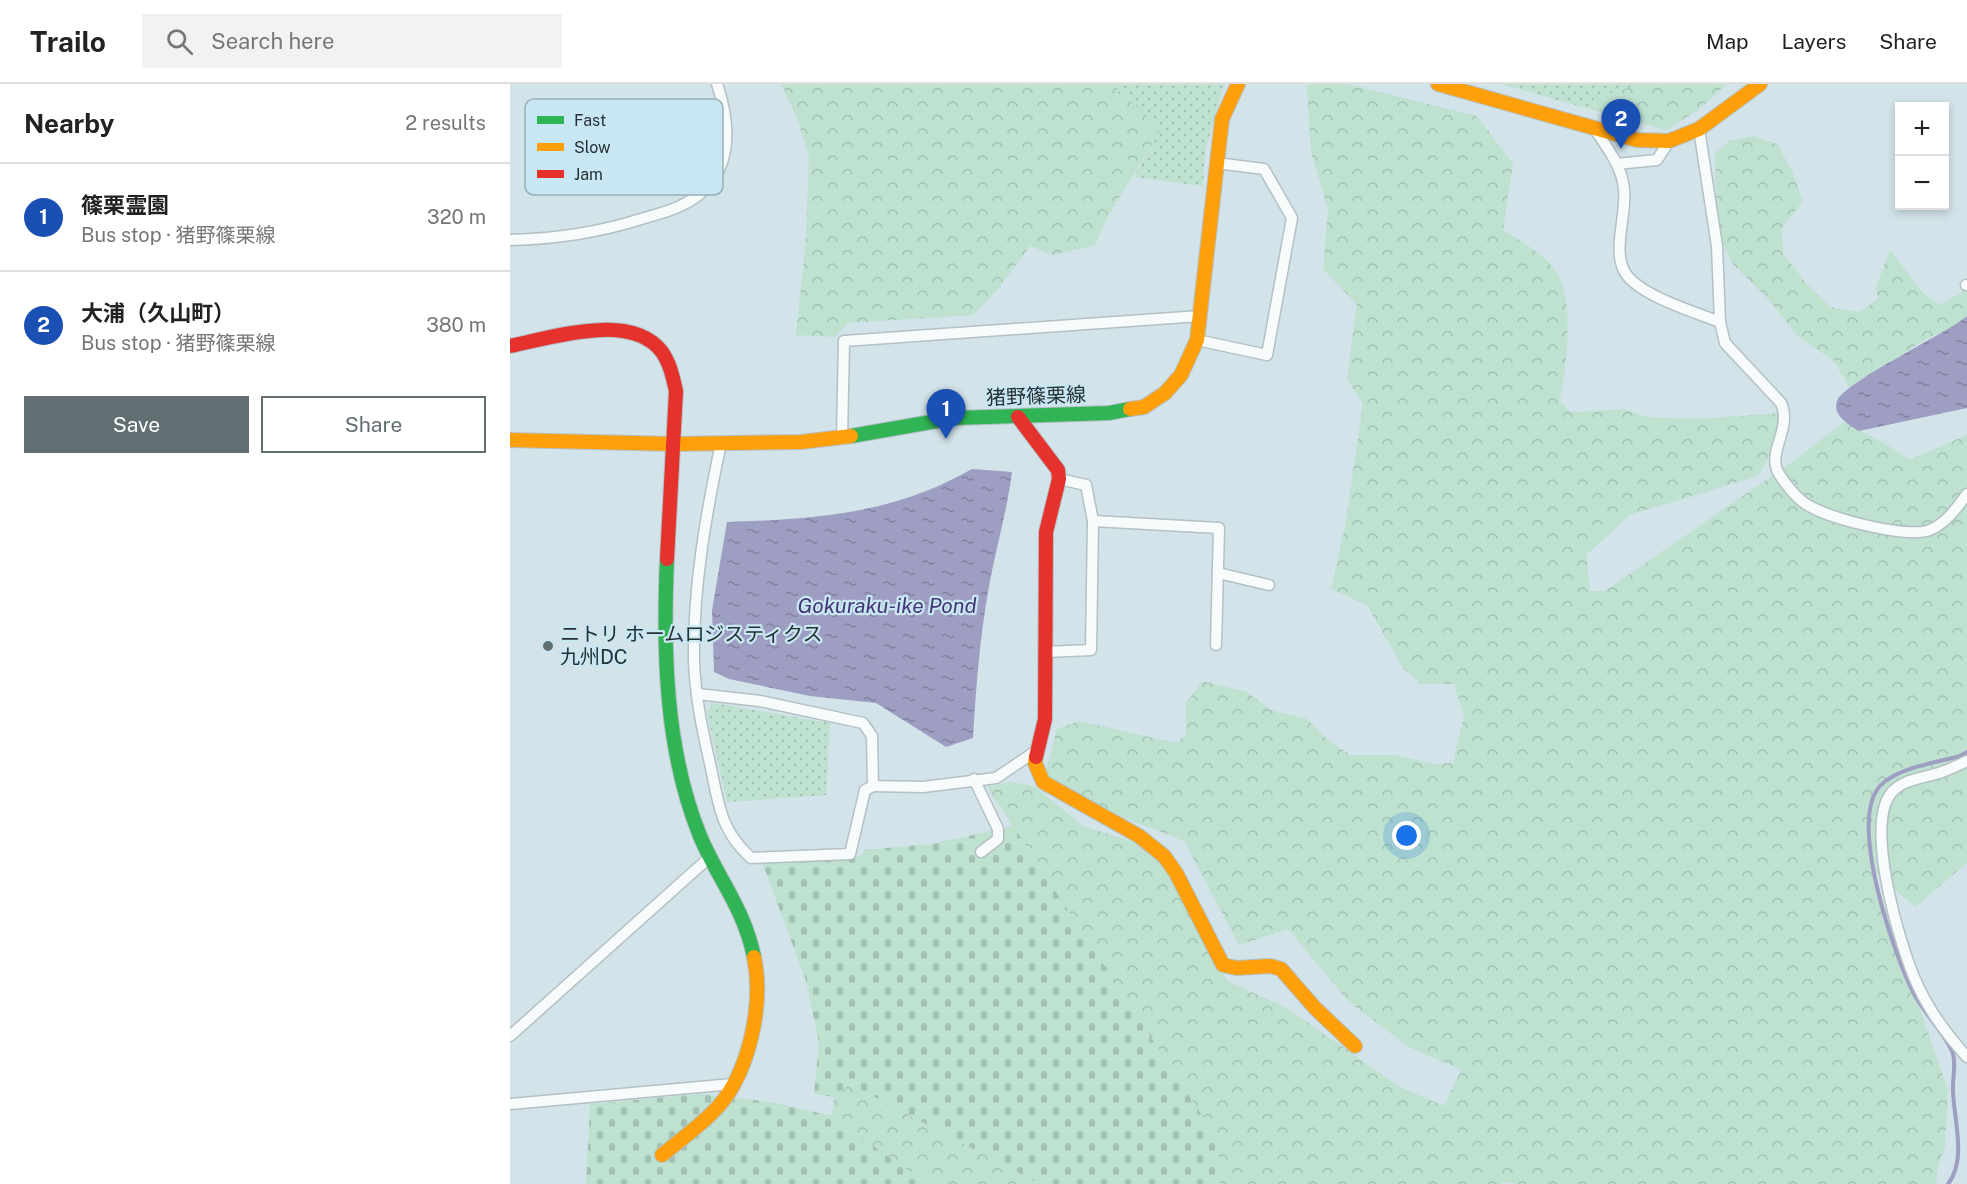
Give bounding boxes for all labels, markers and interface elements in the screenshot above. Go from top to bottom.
search box [142,14,562,68]
text: Trailo [30,25,106,58]
icon: search [163,25,196,58]
text: Search here [211,28,334,54]
text: Map [1706,29,1749,54]
text: Layers [1782,29,1846,54]
text: Share [1879,29,1937,54]
legend [525,99,723,195]
pin: 2 [1602,100,1640,149]
map controls [1895,102,1949,210]
button: + [1895,102,1949,156]
text: Nearby [24,108,114,139]
text: 2 results [405,111,486,135]
text: Fast [574,111,606,130]
text: Slow [574,138,611,157]
button: − [1895,156,1949,210]
text: Jam [574,165,603,184]
text: 篠栗霊園 [81,192,169,218]
text: 1 [39,205,48,229]
text: 320 m [427,205,486,229]
text: Bus stop · 猪野篠栗線 [81,223,276,247]
text: 大浦（久山町） [81,300,235,326]
text: 2 [37,313,50,337]
text: 380 m [426,313,486,337]
text: Bus stop · 猪野篠栗線 [81,331,276,355]
street label: 猪野篠栗線 [986,382,1086,410]
pin: 1 [926,390,966,439]
button: Save [24,396,249,453]
button: Share [261,396,486,453]
water label: Gokuraku-ike Pond [797,593,977,618]
place label: ニトリ ホームロジスティクス 九州DC [560,622,822,669]
marker: ニトリ ホームロジスティクス 九州DC [541,639,555,653]
your location [1392,821,1421,850]

